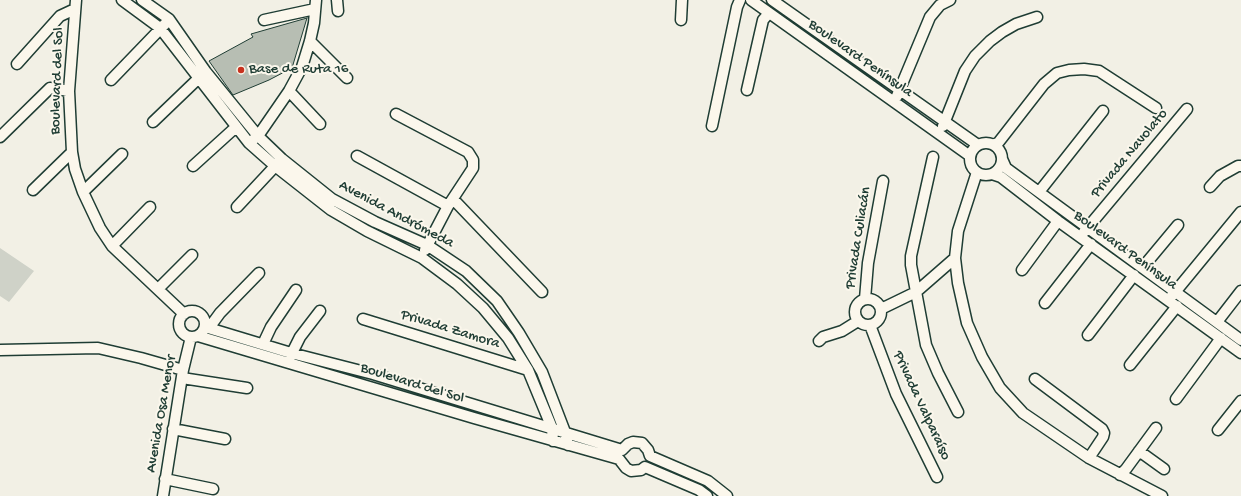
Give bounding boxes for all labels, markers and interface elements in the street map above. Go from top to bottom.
street label: Boulevard Península [804,16,916,102]
street label: Boulevard del Sol [47,27,69,135]
place label: Base de Ruta 16 [249,61,348,79]
marker: Base de Ruta 16 [236,65,246,75]
street label: Privada Navolato [1088,106,1172,202]
street label: Avenida Andrómeda [335,177,457,253]
street label: Privada Culiacán [842,186,876,290]
street label: Boulevard Península [1070,207,1180,295]
street label: Privada Zamora [398,306,502,354]
street label: Privada Valparaíso [888,349,954,463]
street label: Avenida Osa Menor [143,354,181,474]
street label: Boulevard del Sol [358,360,466,408]

